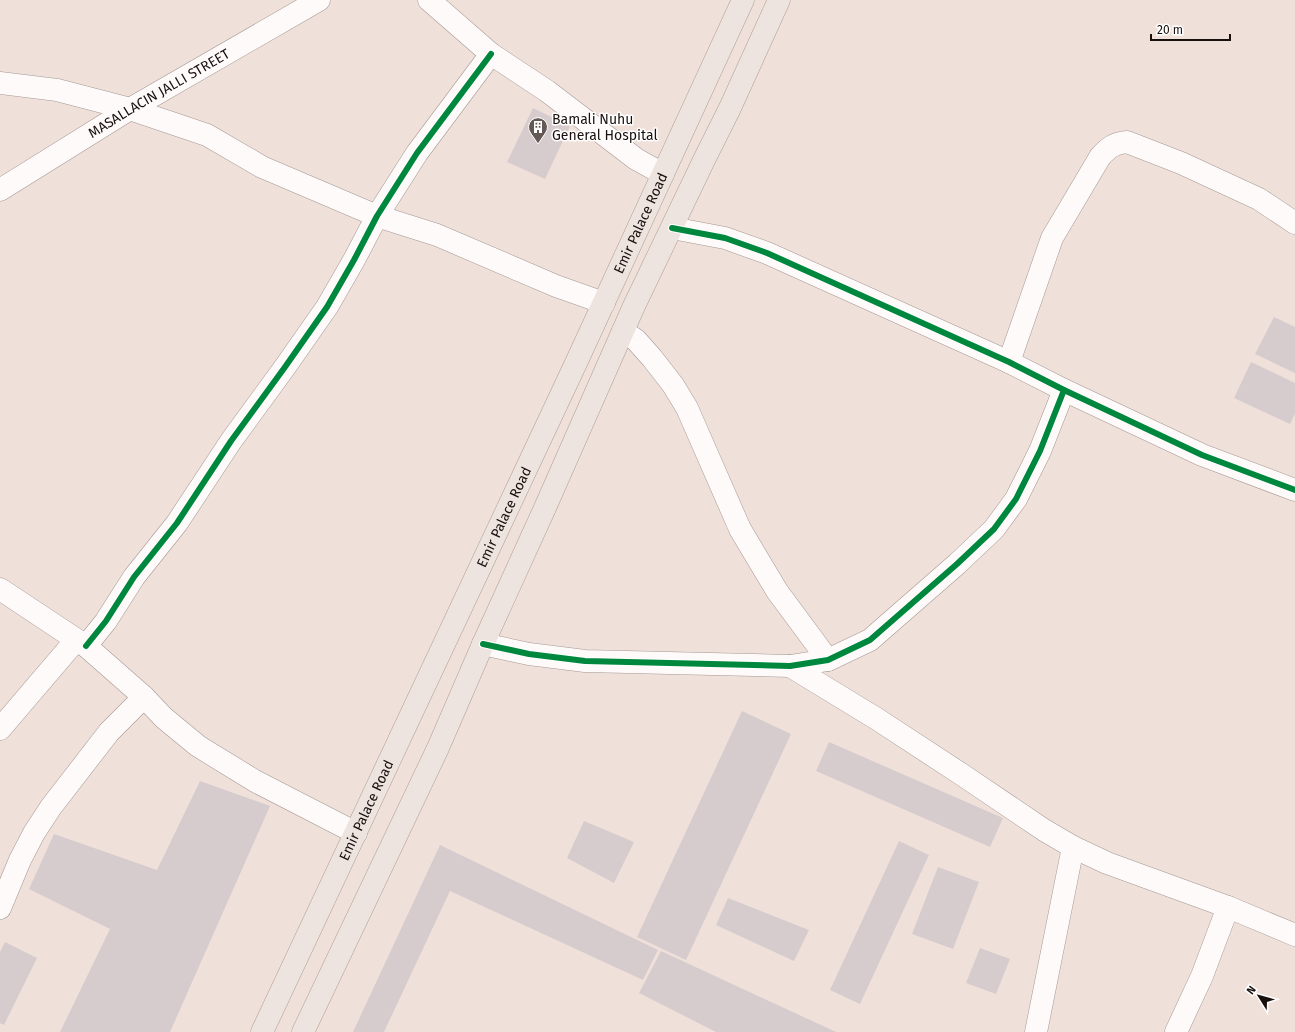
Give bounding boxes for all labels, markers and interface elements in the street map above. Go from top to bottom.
scale bar [1151,16,1230,42]
text: 20 m [1157,23,1183,37]
street label: MASALLACIN JALLI STREET [85,45,233,142]
place label: Bamali Nuhu General Hospital [552,111,658,144]
building icon: Bamali Nuhu General Hospital [527,116,549,144]
street label: Emir Palace Road [610,170,671,276]
street label: Emir Palace Road [473,464,535,570]
street label: Emir Palace Road [336,757,397,863]
north arrow [1239,976,1279,1016]
text: N [1244,983,1259,997]

